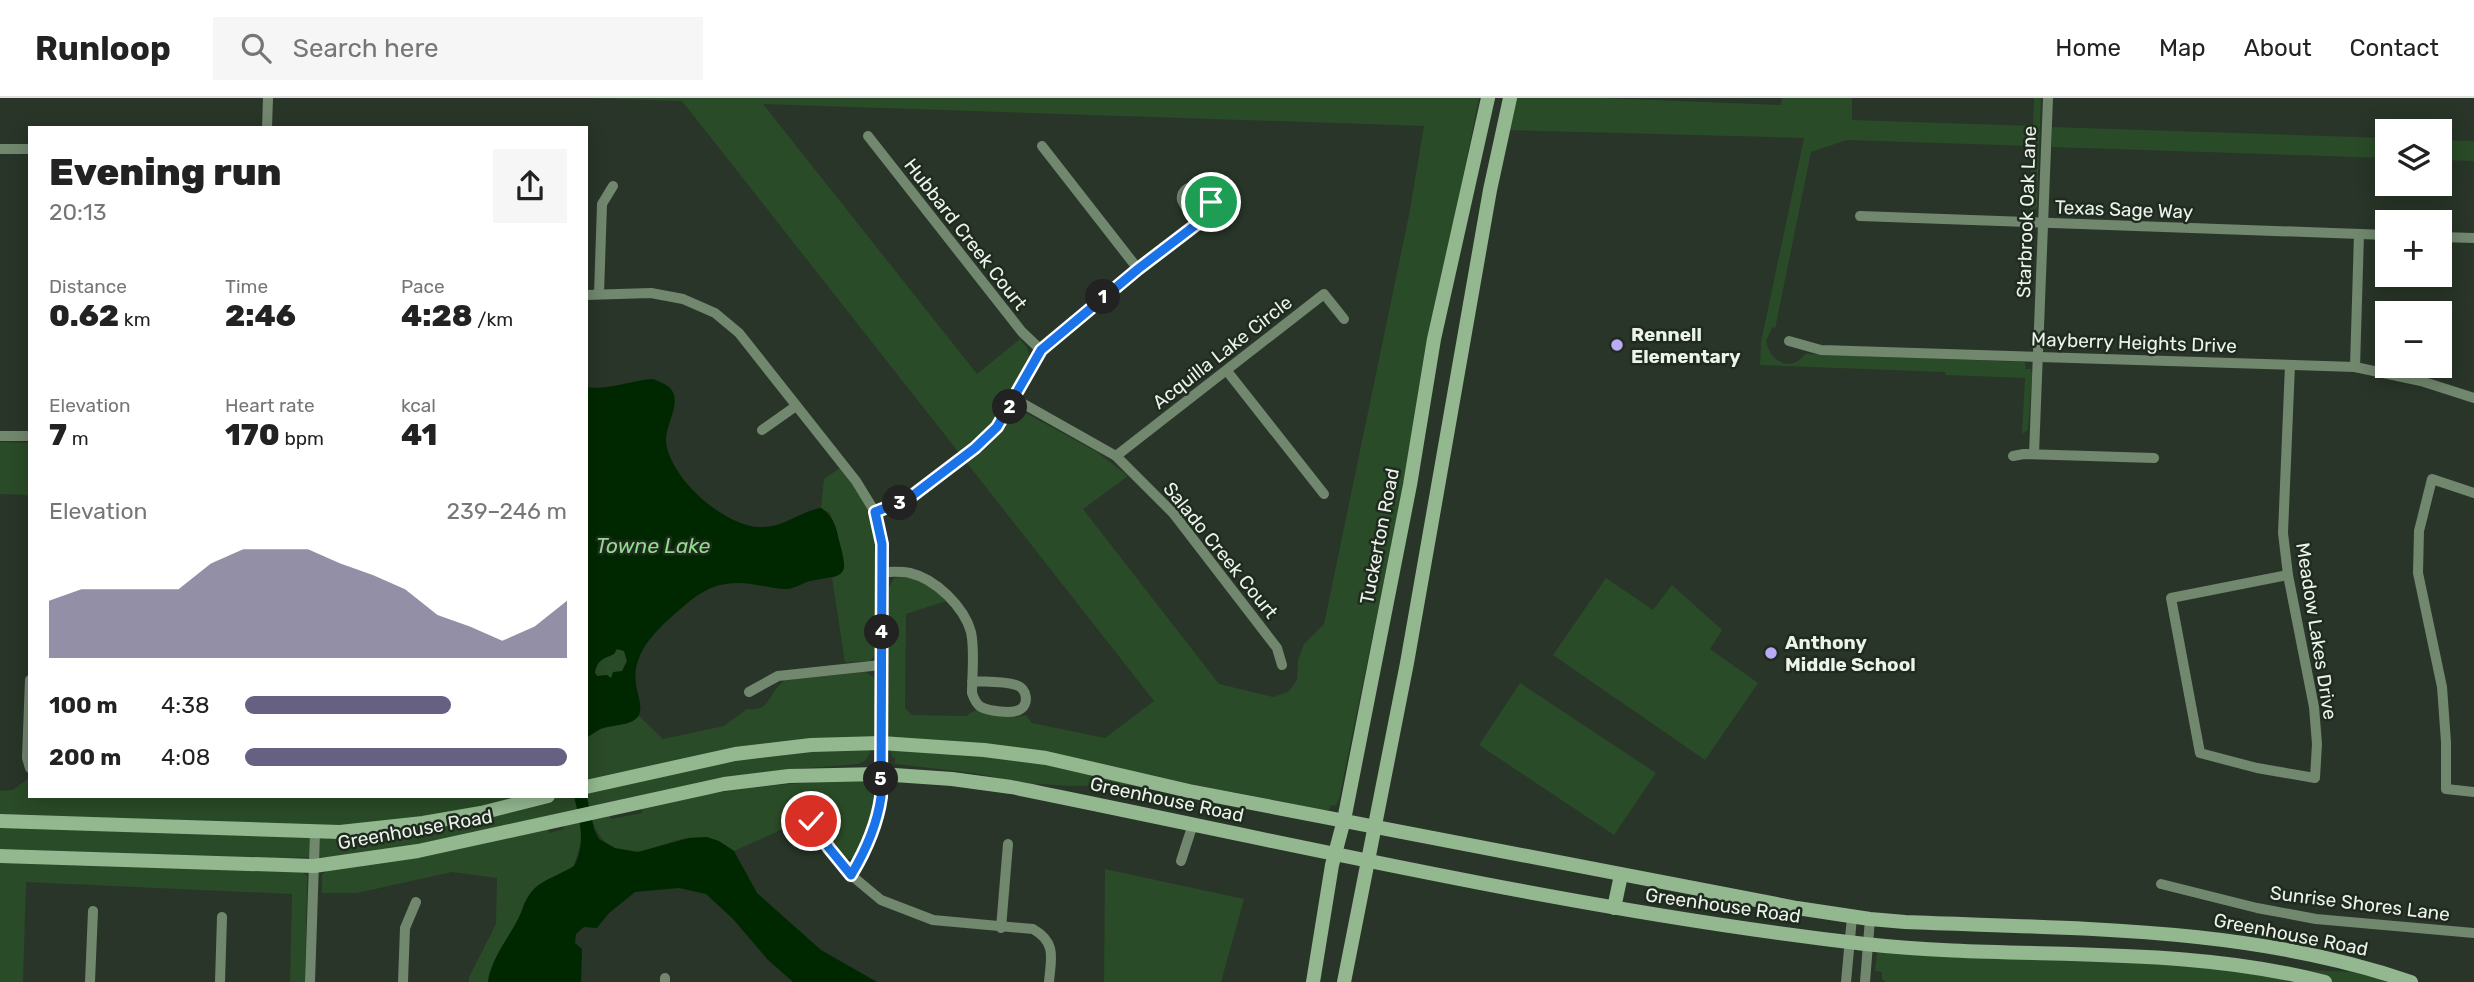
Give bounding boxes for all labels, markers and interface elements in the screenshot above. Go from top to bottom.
search box [213,17,703,80]
text: Runloop [35,29,171,68]
icon: search [237,29,275,67]
text: Search here [293,33,439,64]
text: Home [2055,34,2121,62]
text: Map [2159,34,2206,62]
text: About [2244,34,2312,62]
text: Contact [2350,34,2439,62]
map controls [2375,119,2452,378]
button: layers [2375,119,2452,196]
street label: Starbrook Oak Lane [2012,125,2041,299]
text: Evening run [49,149,282,195]
button: share [493,149,567,223]
street label: Hubbard Creek Court [899,154,1032,315]
pin [1181,172,1241,232]
icon: arrive [1192,183,1230,221]
street label: Texas Sage Way [2054,196,2194,223]
text: 20:13 [49,198,107,226]
button: + [2375,210,2452,287]
text: Distance [49,275,127,298]
text: Time [225,275,268,298]
text: Pace [401,275,445,298]
pin: 1 [1086,280,1120,314]
text: 1 [1098,285,1107,308]
street label: Acquilla Lake Circle [1148,291,1297,414]
text: 0.62 [49,298,119,334]
text: 2:46 [225,298,296,334]
text: 4:28 [401,298,473,334]
button: − [2375,301,2452,378]
text: km [119,308,151,331]
text: /km [473,308,513,331]
place label: Rennell Elementary [1631,323,1741,368]
street label: Mayberry Heights Drive [2031,327,2237,358]
marker: Rennell Elementary [1609,337,1625,353]
pin: 2 [992,390,1028,424]
text: Elevation [49,394,130,417]
text: Heart rate [225,394,315,417]
text: kcal [401,394,436,417]
text: 2 [1003,395,1016,418]
text: 7 [49,417,67,453]
text: 170 [225,417,280,453]
text: 41 [401,417,437,453]
text: m [67,427,89,450]
text: bpm [280,427,324,450]
street label: Tuckerton Road [1355,466,1404,606]
street label: Salado Creek Court [1158,477,1283,624]
pin: 3 [883,486,918,520]
text: 3 [893,491,906,514]
text: Elevation [49,497,148,525]
text: 239–246 m [447,497,567,525]
water label: Towne Lake [596,533,711,558]
street label: Meadow Lakes Drive [2291,541,2342,721]
pin: 4 [864,614,900,650]
text: 4 [875,620,888,643]
place label: Anthony Middle School [1785,631,1916,676]
marker: Anthony Middle School [1763,645,1779,661]
text: 100 m [49,691,118,719]
text: 4:38 [161,691,210,719]
text: 200 m [49,743,121,771]
text: 4:08 [161,743,210,771]
pin: 5 [864,762,898,796]
text: 5 [874,767,887,790]
street label: Greenhouse Road [1088,772,1246,827]
pin [781,791,841,851]
icon: check [792,802,830,840]
street label: Greenhouse Road [336,805,494,854]
street label: Sunrise Shores Lane [2269,881,2451,926]
street label: Greenhouse Road [1644,883,1802,928]
street label: Greenhouse Road [2212,908,2370,961]

